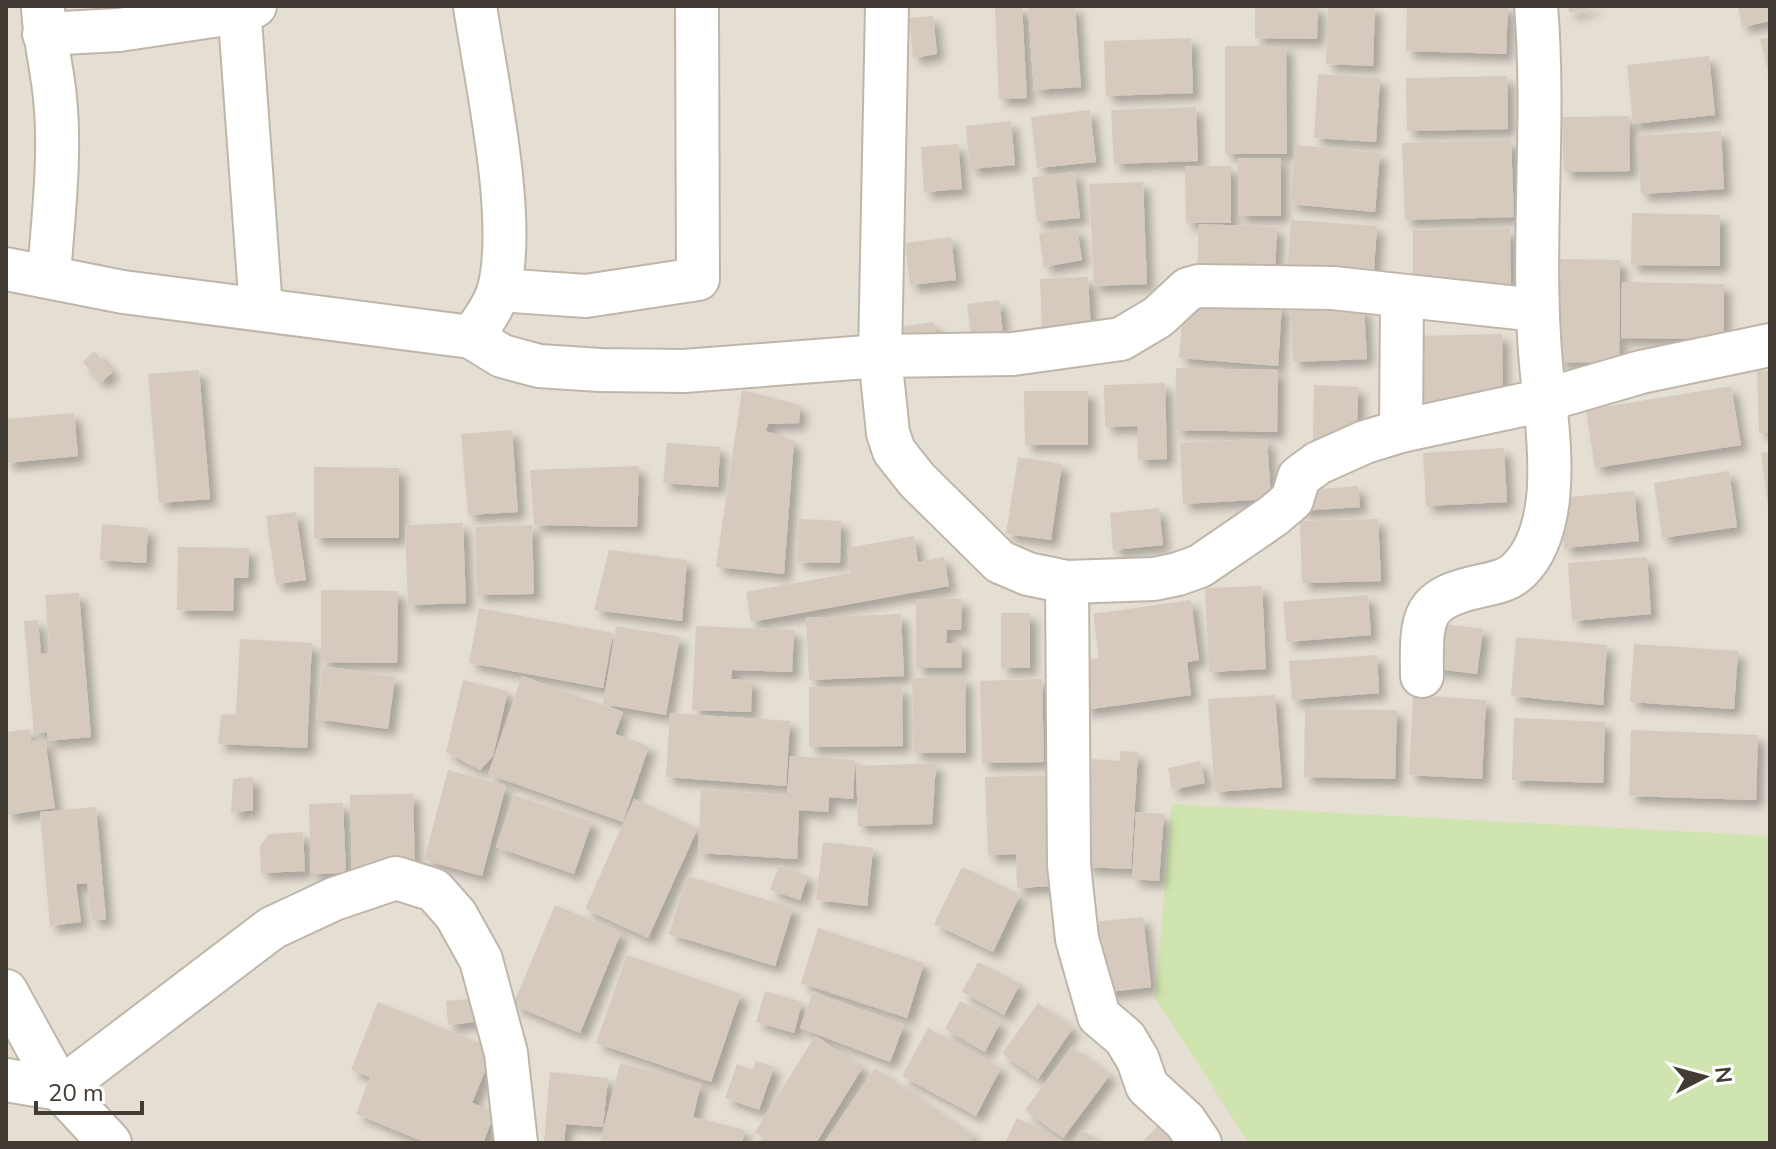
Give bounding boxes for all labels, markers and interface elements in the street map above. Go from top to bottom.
north arrow [1664,1037,1744,1117]
scale bar [36,1065,142,1115]
text: N [1707,1065,1739,1085]
text: 20 m [48,1077,104,1109]

